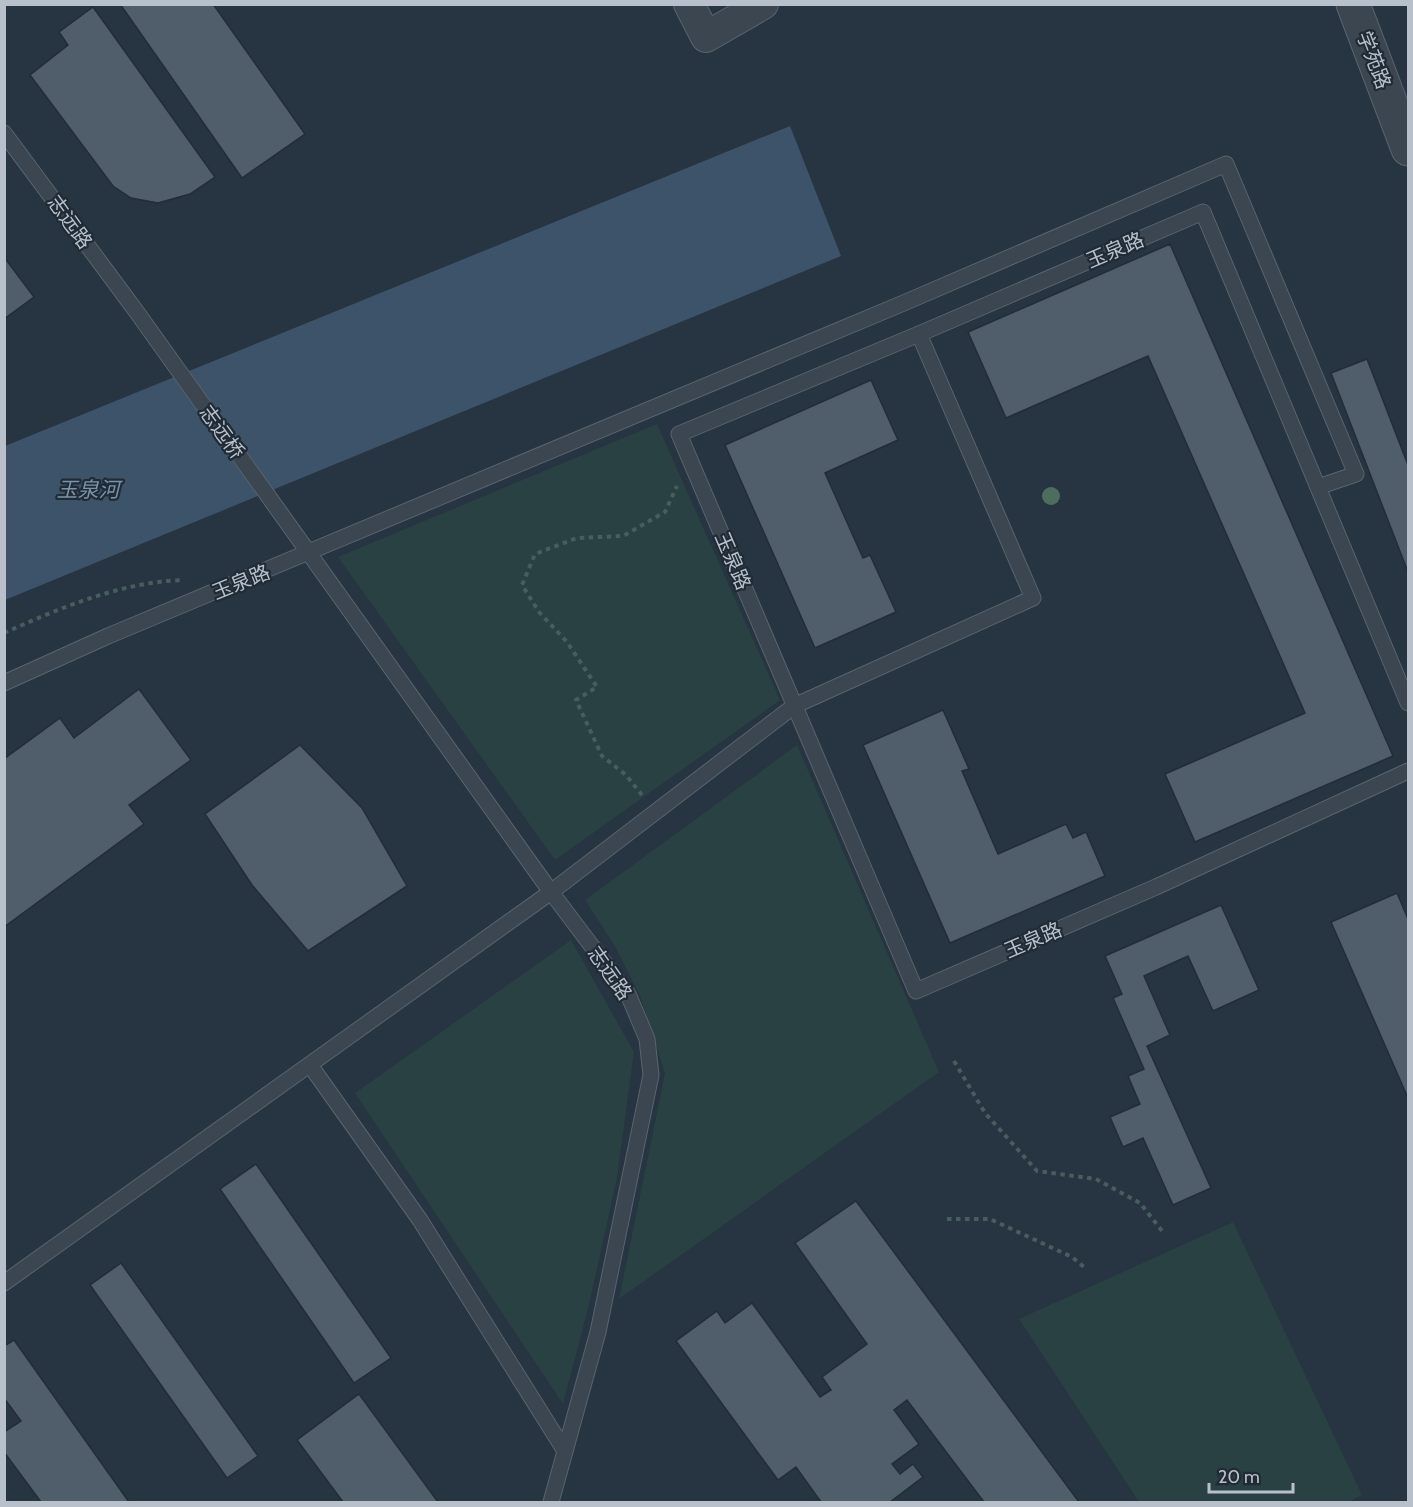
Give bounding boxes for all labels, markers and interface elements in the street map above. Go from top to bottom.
street label: 学苑路 [1352,28,1396,92]
street label: 志远路 [43,191,97,253]
street label: 玉泉路 [1083,227,1147,273]
street label: 志远桥 [195,401,249,463]
water label: 玉泉河 [57,477,123,502]
street label: 玉泉路 [710,529,756,593]
street label: 玉泉路 [209,560,273,604]
street label: 玉泉路 [1001,917,1065,963]
street label: 志远路 [583,942,637,1004]
scale bar [1209,1456,1293,1494]
text: 20 m [1218,1466,1260,1488]

